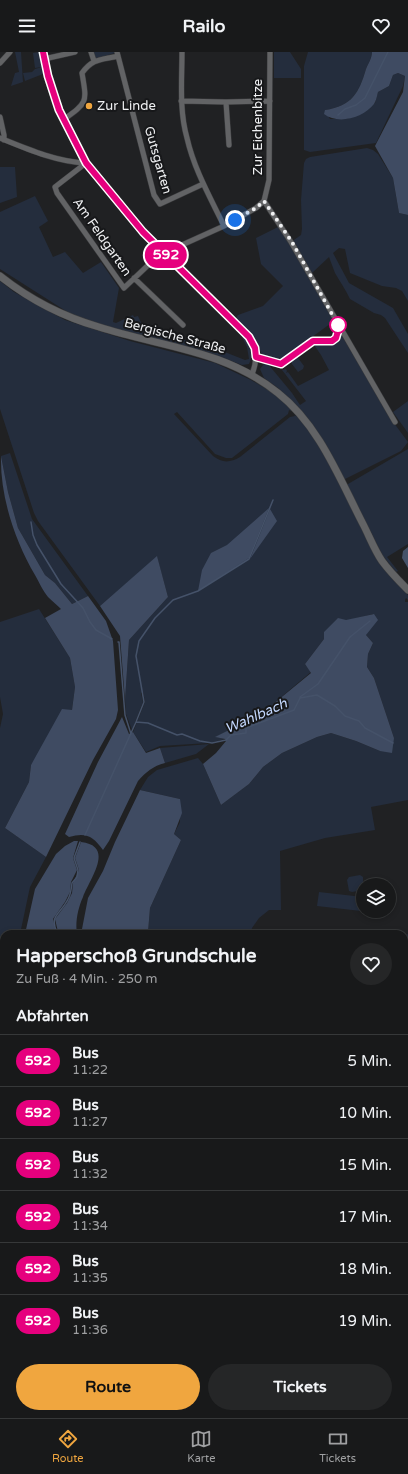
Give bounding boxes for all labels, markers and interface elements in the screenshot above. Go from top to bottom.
icon: menu [16,15,38,37]
text: Railo [183,15,225,37]
icon: heart [370,15,392,37]
street label: Zur Eichenbitze [250,79,266,175]
place label: Zur Linde [97,98,156,114]
marker: Zur Linde [84,101,94,111]
street label: Gutsgarten [141,124,175,196]
street label: Am Feldgarten [69,195,135,279]
your location [225,210,245,230]
line badge: 592 [143,242,189,268]
text: 592 [153,246,179,263]
street label: Bergische Straße [122,315,228,357]
unlabelled marker [329,316,347,334]
water label: Wahlbach [222,695,290,737]
map controls [356,878,396,918]
button: layers [356,878,396,918]
button: heart [350,943,392,985]
text: Happerschoß Grundschule [16,945,256,967]
text: Zu Fuß · 4 Min. · 250 m [16,971,157,987]
text: Abfahrten [16,1007,89,1025]
text: Bus [72,1044,99,1062]
text: 592 [25,1052,51,1069]
text: 5 Min. [348,1052,392,1070]
text: 11:22 [72,1062,108,1078]
text: Bus [72,1096,99,1114]
text: 592 [25,1104,51,1121]
text: 10 Min. [338,1104,392,1122]
text: 11:27 [72,1114,108,1130]
text: Bus [72,1148,99,1166]
text: 592 [25,1156,51,1173]
text: 15 Min. [338,1156,392,1174]
text: 11:32 [72,1166,108,1182]
text: Bus [72,1200,99,1218]
text: 592 [25,1208,51,1225]
text: 17 Min. [338,1208,392,1226]
text: 11:34 [72,1218,108,1234]
text: Bus [72,1252,99,1270]
text: 592 [25,1260,51,1277]
text: 18 Min. [338,1260,392,1278]
text: 11:35 [72,1270,108,1286]
text: Bus [72,1304,99,1322]
text: 592 [25,1312,51,1329]
text: 19 Min. [338,1312,392,1330]
text: 11:36 [72,1322,108,1338]
button: Route [16,1364,200,1410]
button: Tickets [208,1364,392,1410]
tab: Route [52,1428,83,1465]
tab: Karte [187,1428,215,1465]
tab: Tickets [319,1428,356,1465]

